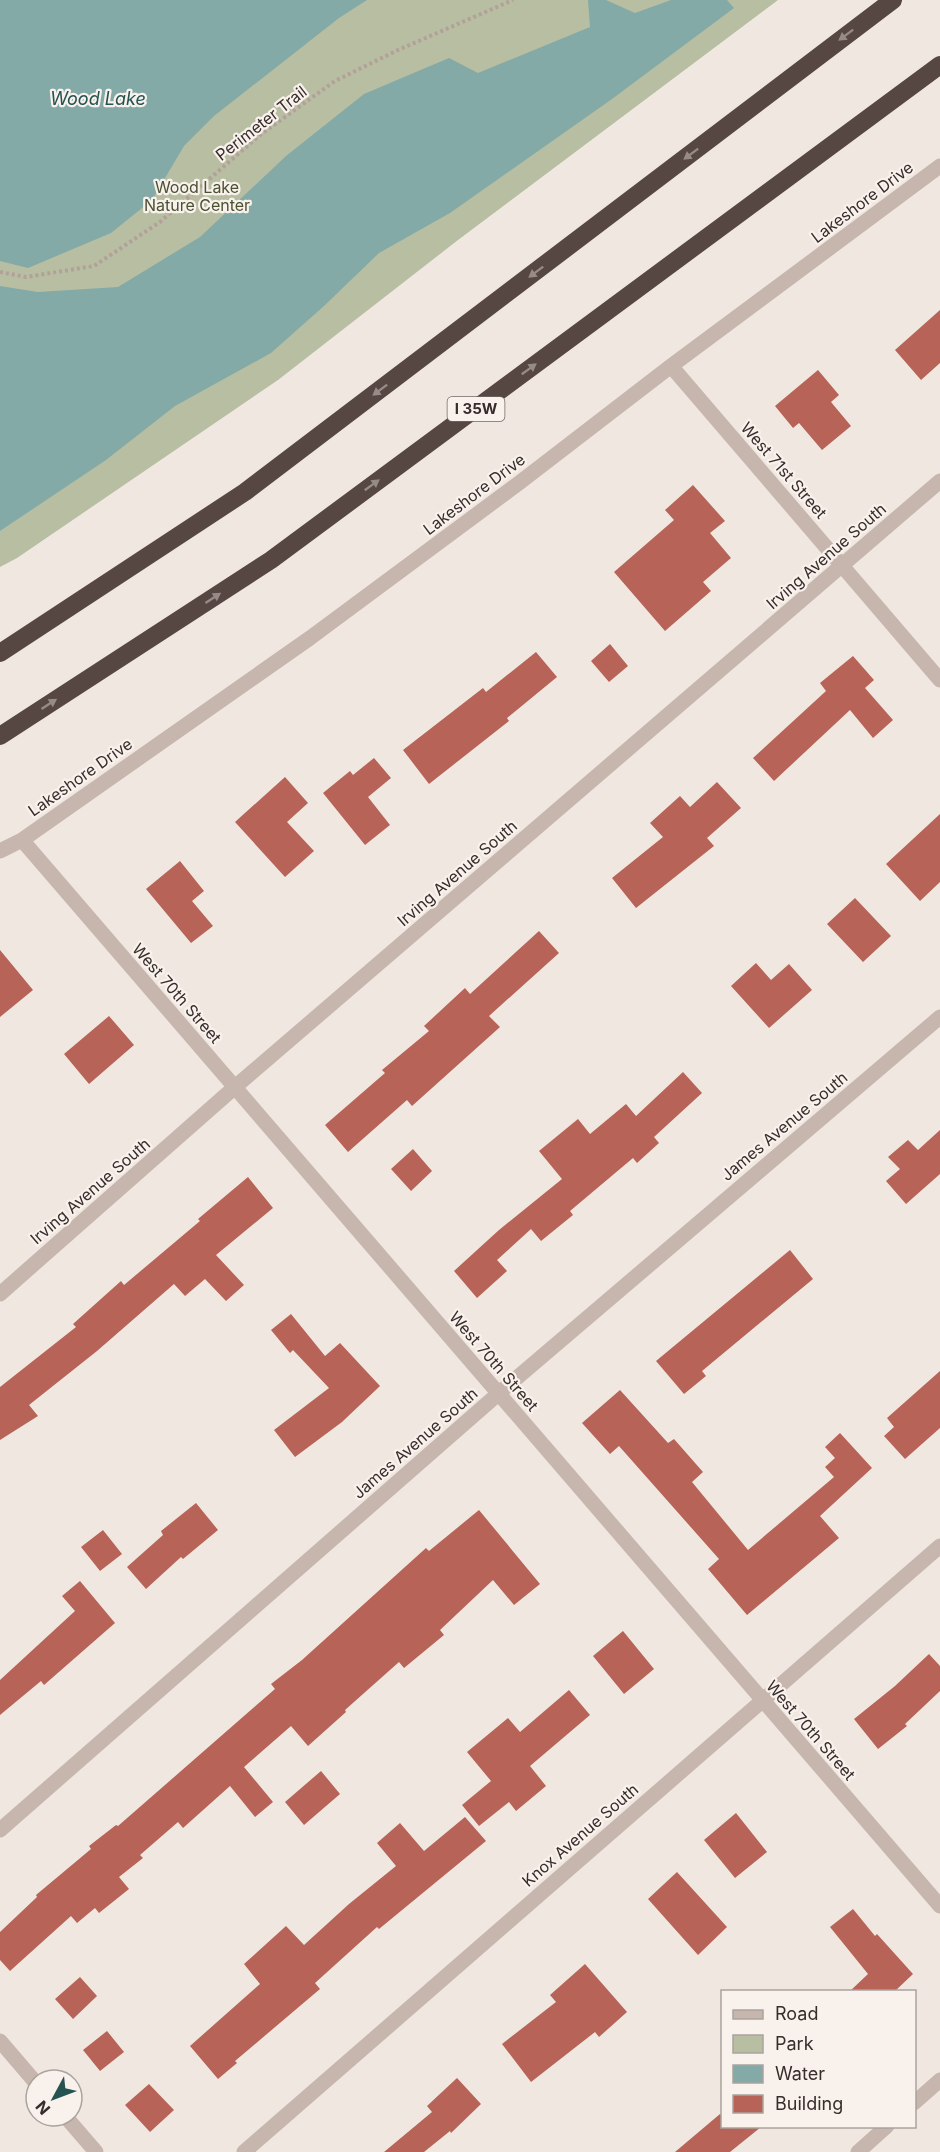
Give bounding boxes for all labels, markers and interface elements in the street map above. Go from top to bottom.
one-way arrow [838,29,854,42]
street label: Perimeter Trail [211,81,311,165]
water label: Wood Lake [50,88,146,109]
one-way arrow [683,147,698,159]
street label: Lakeshore Drive [807,157,917,247]
park label: Wood Lake Nature Center [144,177,250,215]
one-way arrow [528,265,543,277]
one-way arrow [521,364,536,376]
one-way arrow [373,383,388,395]
road number: I 35W [448,397,504,421]
street label: West 71st Street [737,418,831,522]
street label: Lakeshore Drive [419,449,529,539]
one-way arrow [364,480,379,492]
street label: Irving Avenue South [762,499,890,613]
one-way arrow [204,592,220,604]
one-way arrow [41,699,57,710]
street label: Lakeshore Drive [24,734,136,820]
street label: Irving Avenue South [393,816,521,930]
street label: West 70th Street [128,939,226,1047]
street label: James Avenue South [717,1067,851,1185]
street label: Irving Avenue South [26,1134,154,1248]
street label: West 70th Street [445,1307,543,1415]
street label: James Avenue South [348,1383,482,1503]
street label: West 70th Street [762,1676,860,1784]
street label: Knox Avenue South [518,1779,642,1891]
legend [721,1990,916,2128]
text: Road [775,2003,818,2024]
text: Park [775,2033,814,2054]
text: Water [775,2063,825,2084]
north arrow [24,2068,84,2128]
text: Building [775,2093,843,2114]
text: N [31,2097,54,2119]

